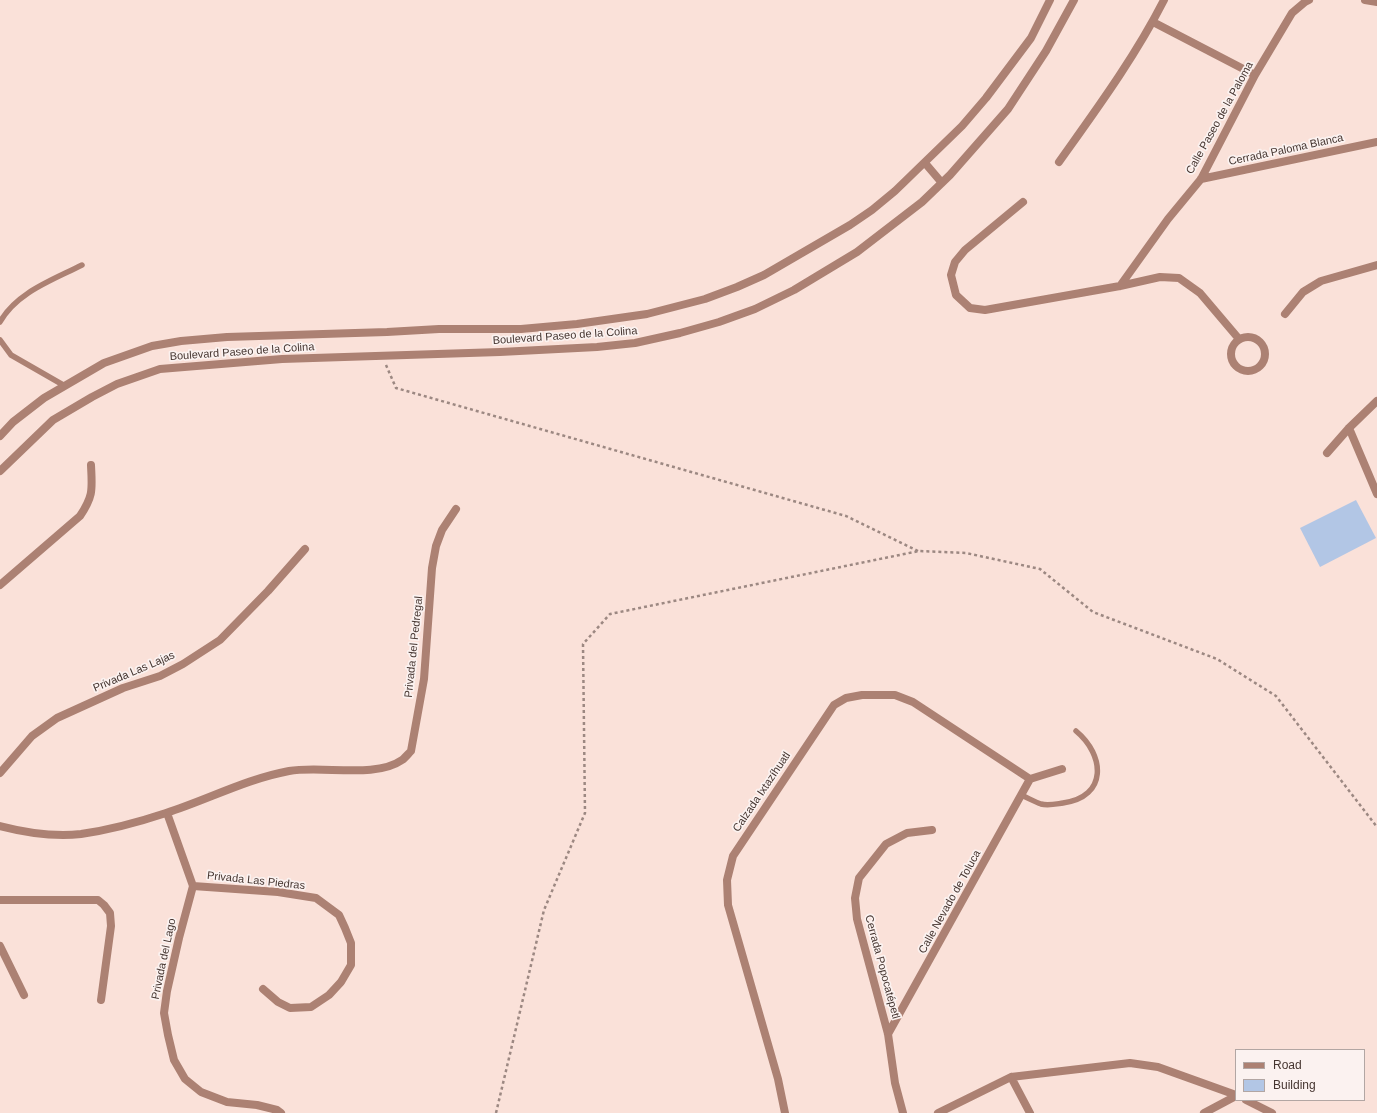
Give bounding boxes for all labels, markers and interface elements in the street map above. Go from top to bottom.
street label: Calle Paseo de la Paloma [1184,59,1256,177]
street label: Cerrada Paloma Blanca [1228,131,1344,169]
street label: Boulevard Paseo de la Colina [492,324,638,348]
street label: Boulevard Paseo de la Colina [169,340,315,364]
street label: Privada del Pedregal [402,596,426,698]
street label: Privada Las Lajas [91,649,177,695]
street label: Calzada Ixtazíhuatl [730,750,794,834]
street label: Calle Nevado de Toluca [916,848,984,956]
street label: Privada Las Piedras [206,869,306,893]
street label: Cerrada Popocatépetl [862,914,902,1020]
street label: Privada del Lago [149,917,179,1001]
legend [1235,1049,1365,1101]
text: Road [1273,1058,1302,1072]
text: Building [1273,1078,1316,1092]

